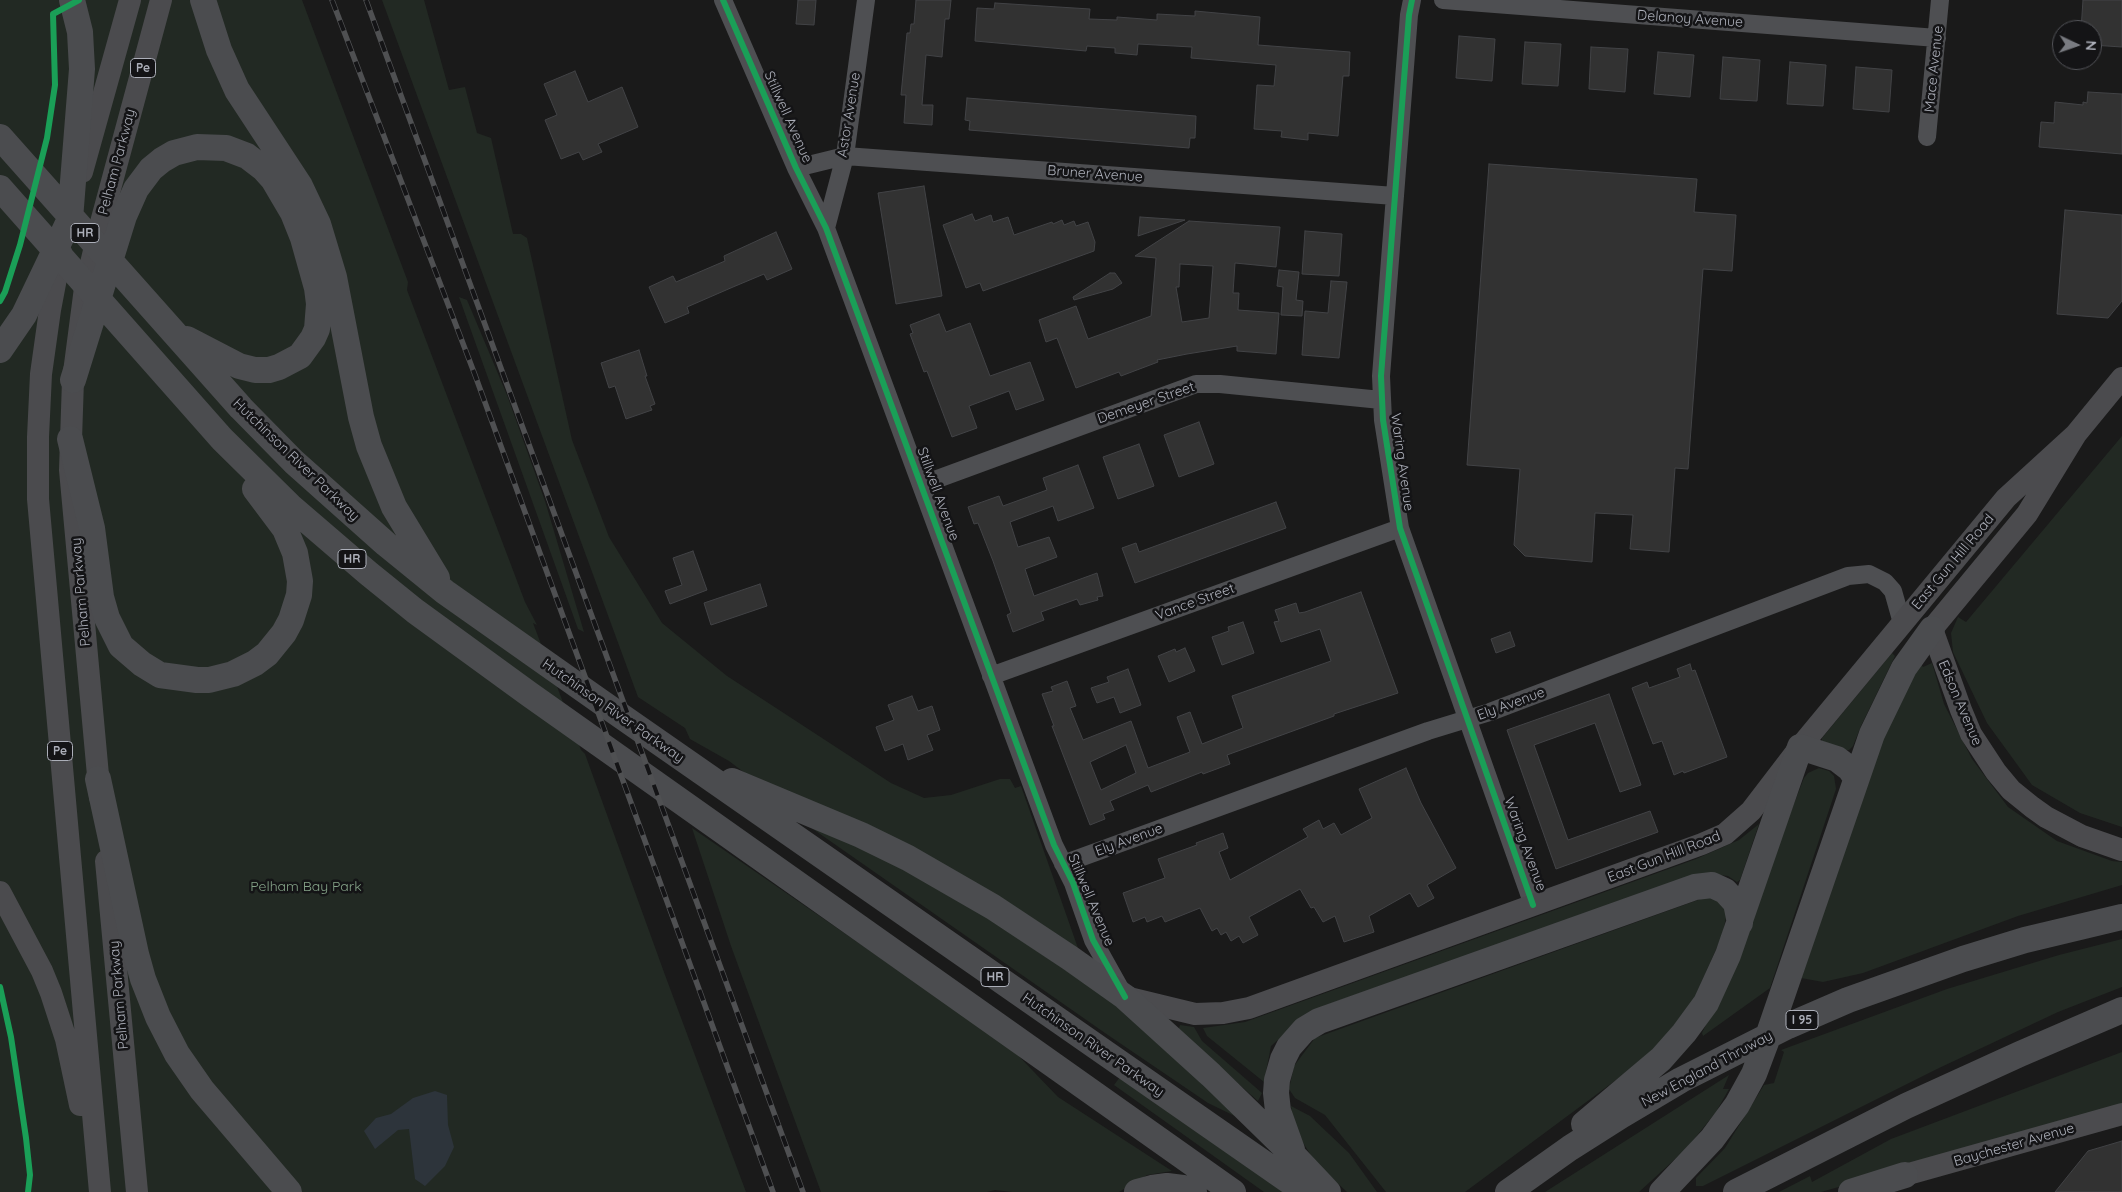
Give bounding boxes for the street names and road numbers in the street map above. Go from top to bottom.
street label: Delanoy Avenue [1637,7,1743,31]
street label: Mace Avenue [1921,25,1947,113]
road number: Pe [130,58,156,78]
street label: Stillwell Avenue [760,69,816,165]
street label: Astor Avenue [834,71,864,159]
street label: Pelham Parkway [95,107,139,217]
street label: Bruner Avenue [1047,162,1143,186]
road number: HR [71,224,99,242]
street label: Demeyer Street [1095,378,1197,428]
street label: Hutchinson River Parkway [229,395,363,525]
street label: Waring Avenue [1387,412,1417,512]
street label: Stillwell Avenue [913,445,963,543]
street label: East Gun Hill Road [1908,511,1998,613]
street label: Pelham Parkway [68,537,94,647]
road number: HR [338,550,366,568]
street label: Vance Street [1153,580,1237,624]
street label: Hutchinson River Parkway [539,656,687,766]
street label: Edson Avenue [1934,658,1986,748]
street label: Ely Avenue [1475,684,1547,724]
road number: Pe [48,741,72,760]
street label: Waring Avenue [1500,795,1550,893]
street label: Ely Avenue [1093,820,1165,860]
street label: East Gun Hill Road [1605,828,1723,886]
street label: Stillwell Avenue [1064,851,1118,949]
street label: Pelham Parkway [106,940,132,1050]
road number: HR [981,968,1009,986]
street label: Hutchinson River Parkway [1019,990,1167,1100]
road number: I 95 [1786,1010,1818,1030]
street label: New England Thruway [1639,1027,1775,1111]
street label: Baychester Avenue [1952,1120,2076,1170]

